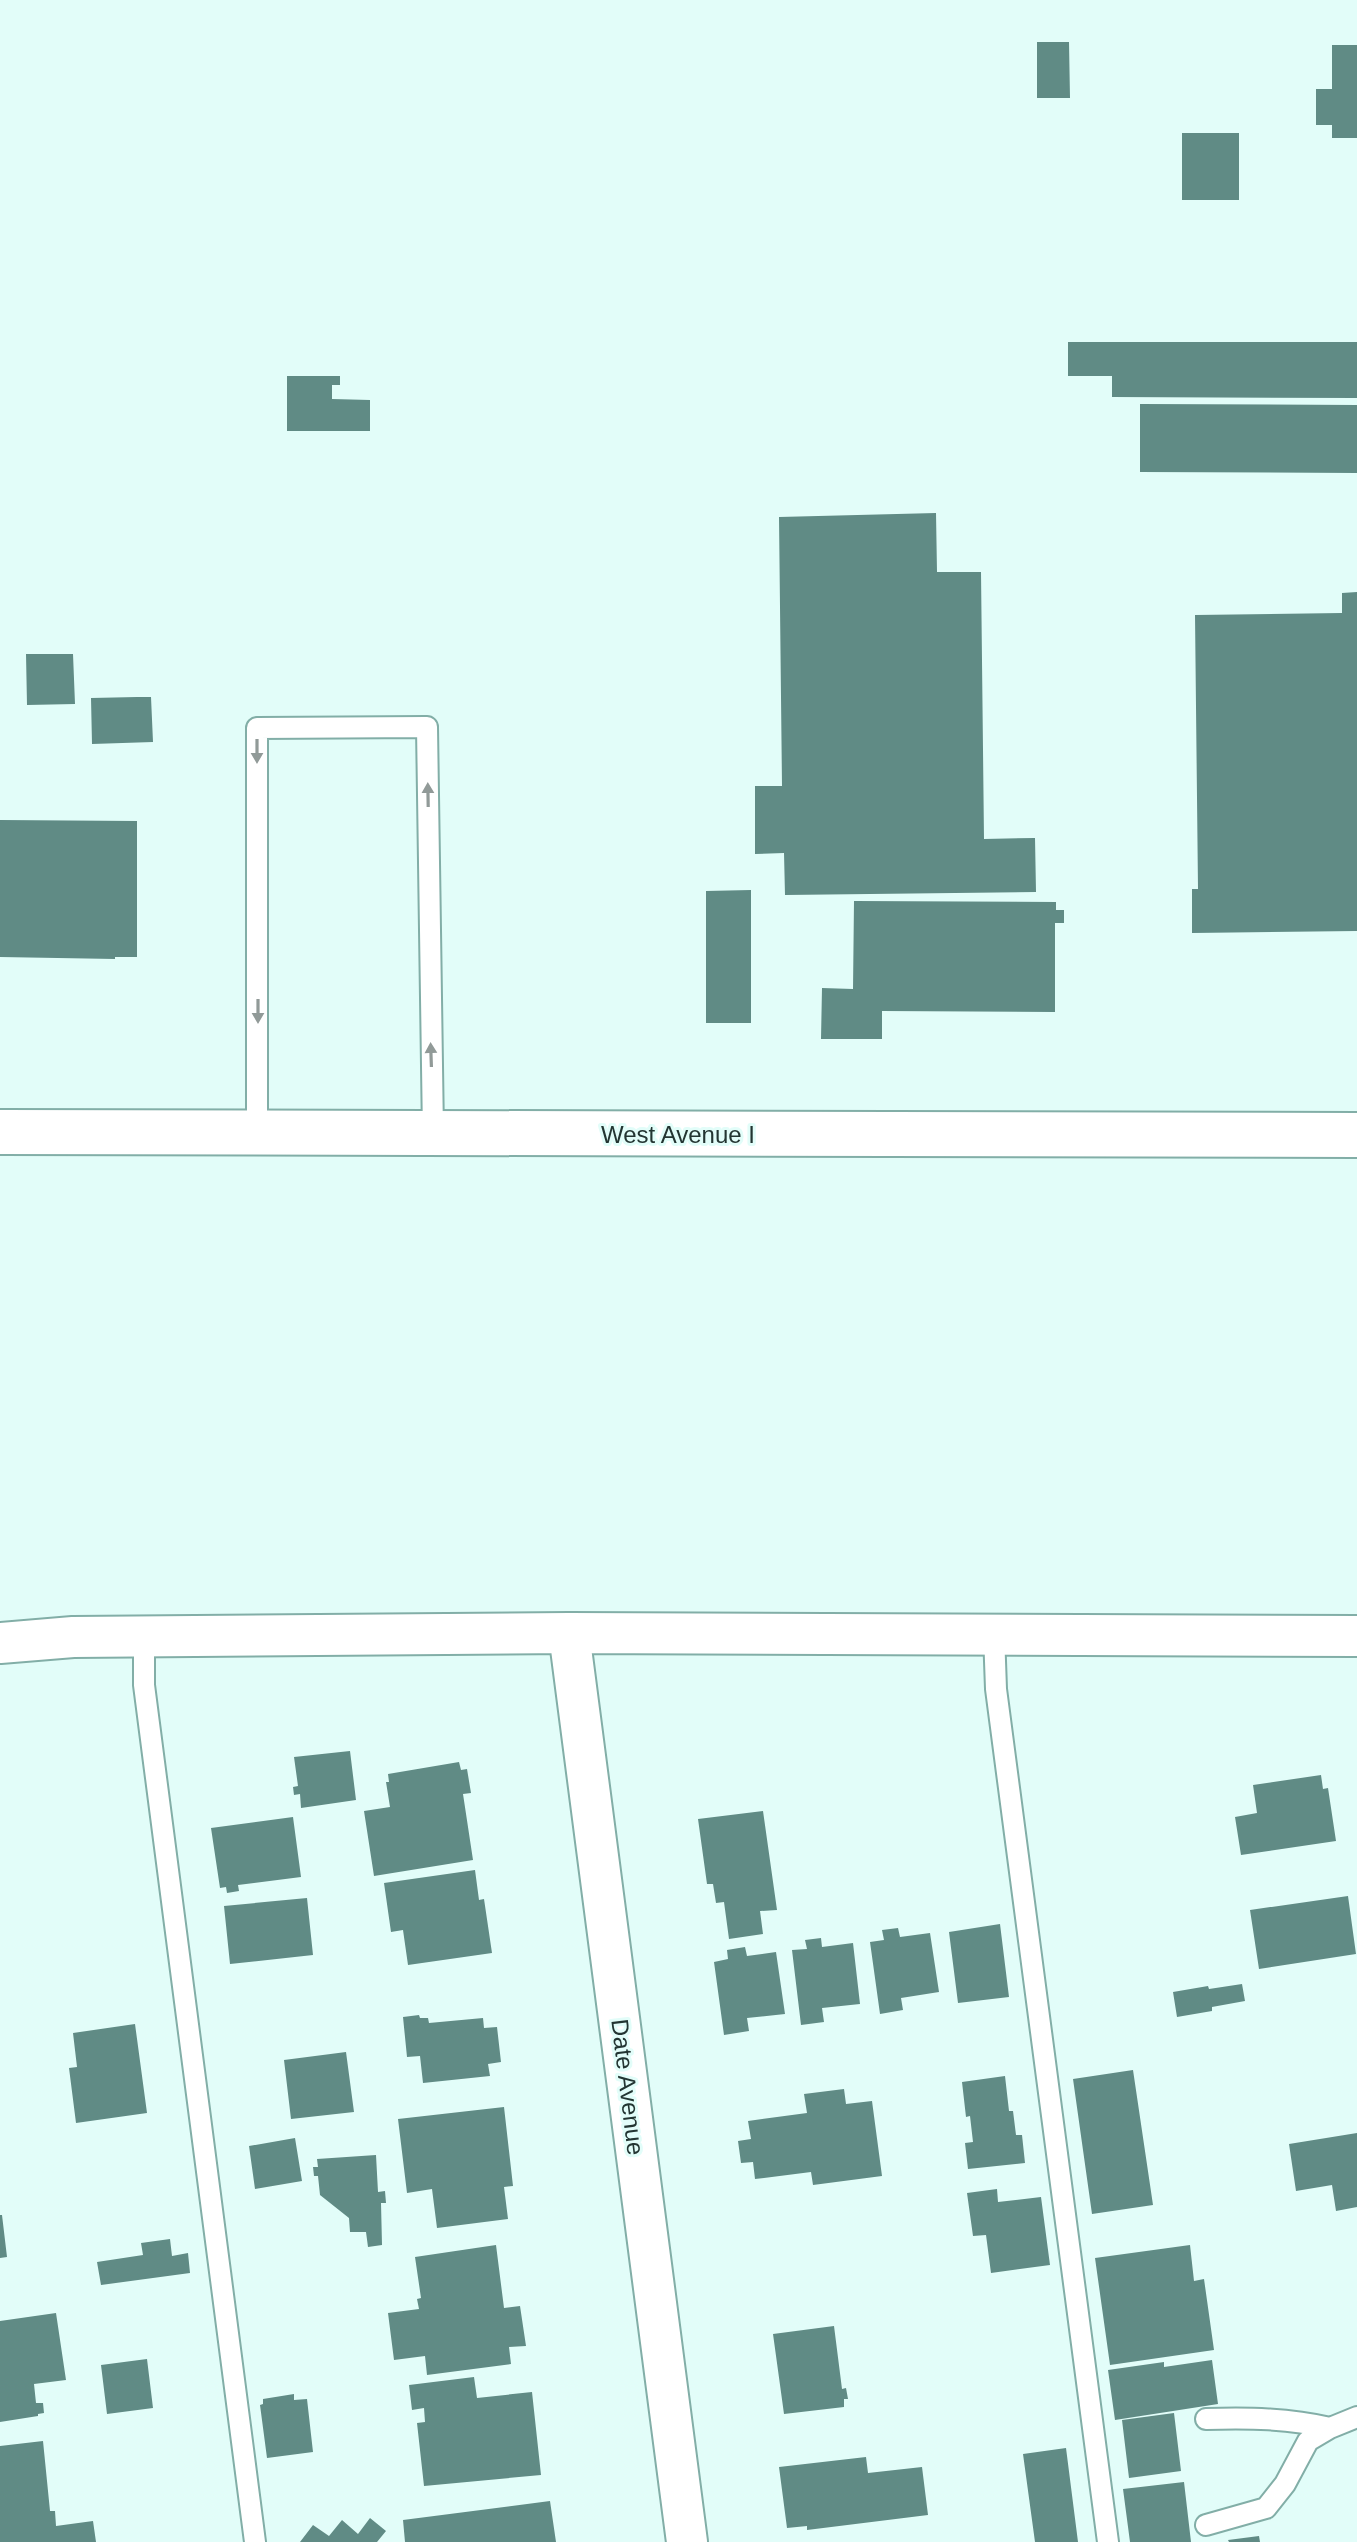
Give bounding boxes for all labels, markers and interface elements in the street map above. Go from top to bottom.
one-way arrow [251,739,263,764]
one-way arrow [422,782,434,807]
one-way arrow [252,999,264,1024]
one-way arrow [425,1042,438,1067]
street label: West Avenue I [601,1121,755,1148]
street label: Date Avenue [606,2017,650,2157]

